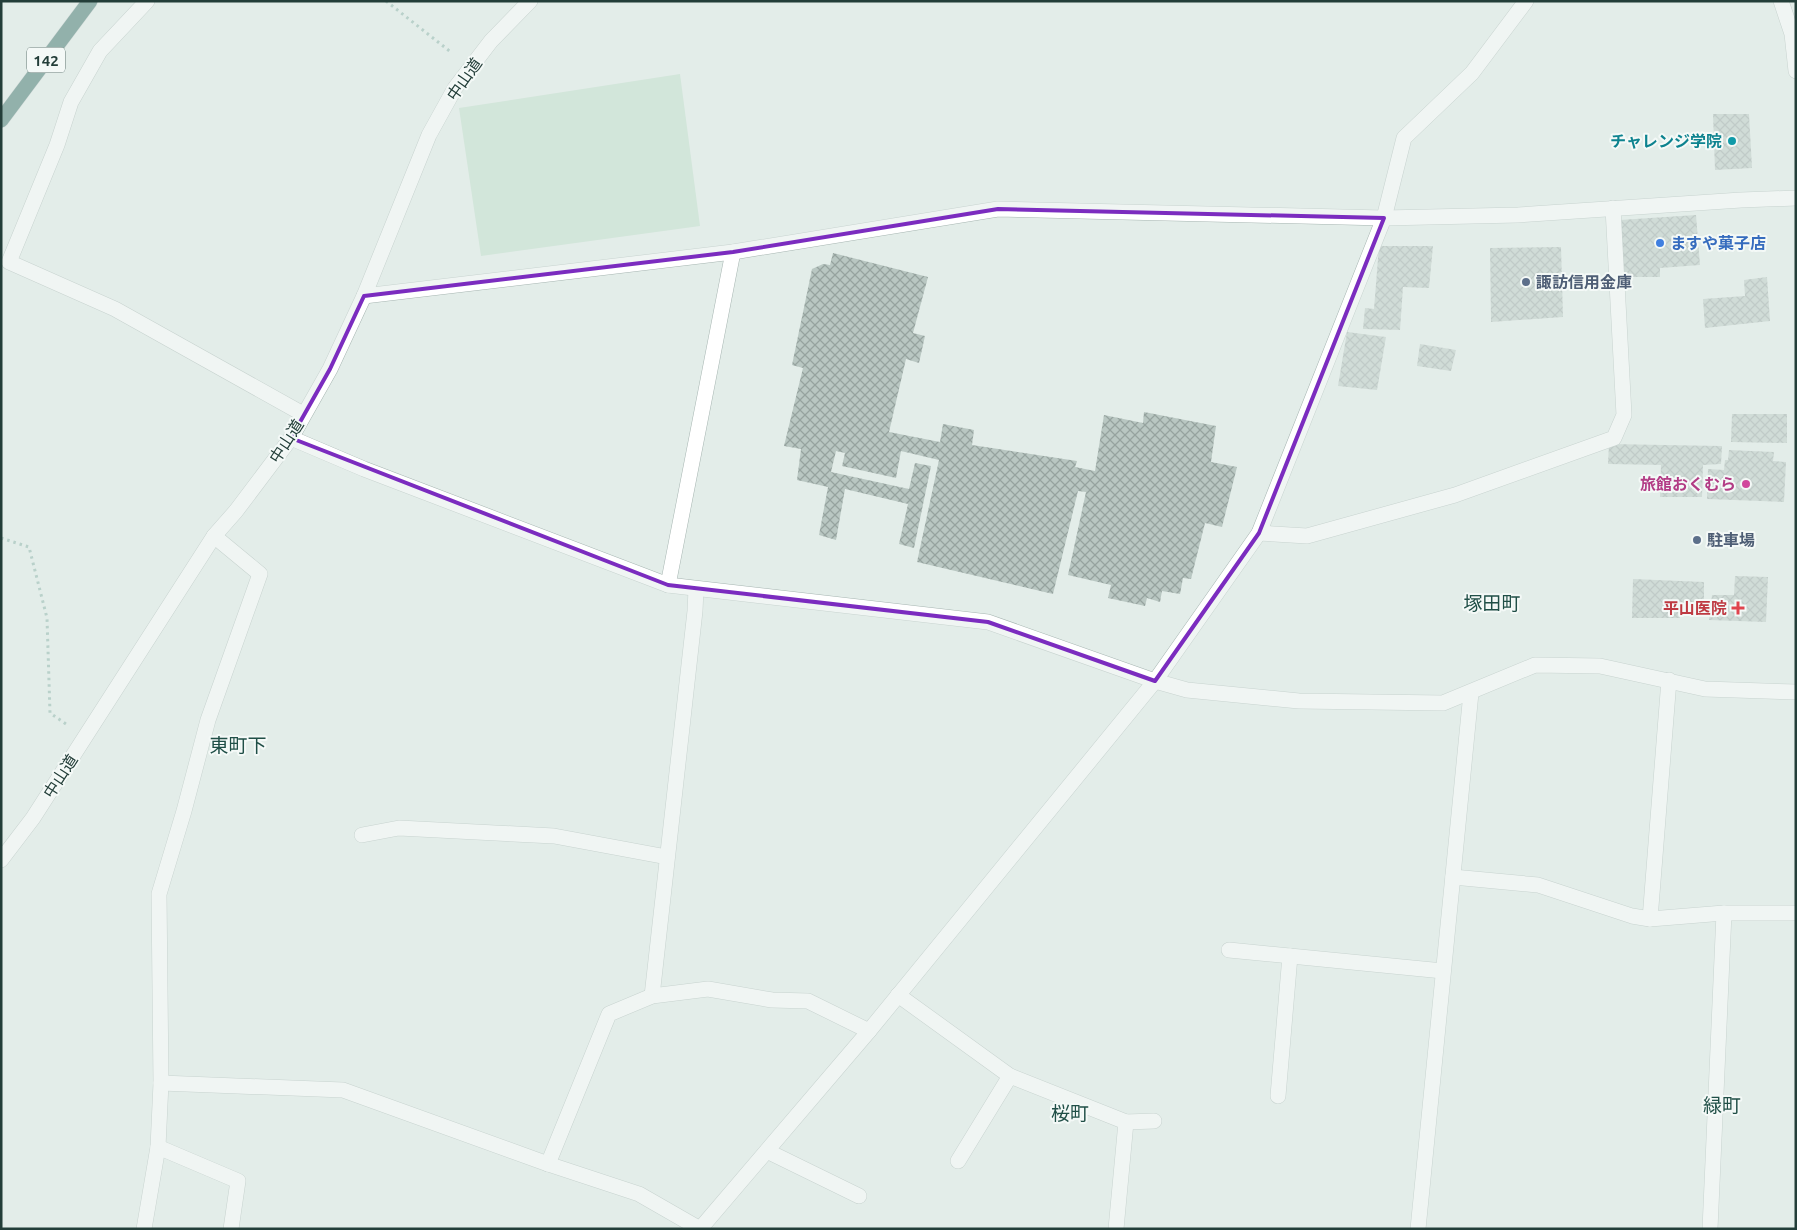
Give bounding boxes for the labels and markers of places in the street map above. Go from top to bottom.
place label: チャレンジ学院 [1610,132,1722,150]
marker: チャレンジ学院 [1726,135,1738,147]
place label: ますや菓子店 [1670,234,1766,252]
marker: ますや菓子店 [1654,237,1666,249]
place label: 諏訪信用金庫 [1536,273,1632,291]
marker: 諏訪信用金庫 [1520,276,1532,288]
place label: 旅館おくむら [1640,475,1736,493]
marker: 旅館おくむら [1740,478,1752,490]
place label: 駐車場 [1707,531,1755,549]
marker: 駐車場 [1691,534,1703,546]
place label: 平山医院 [1663,599,1727,617]
marker: 平山医院 [1731,601,1745,615]

